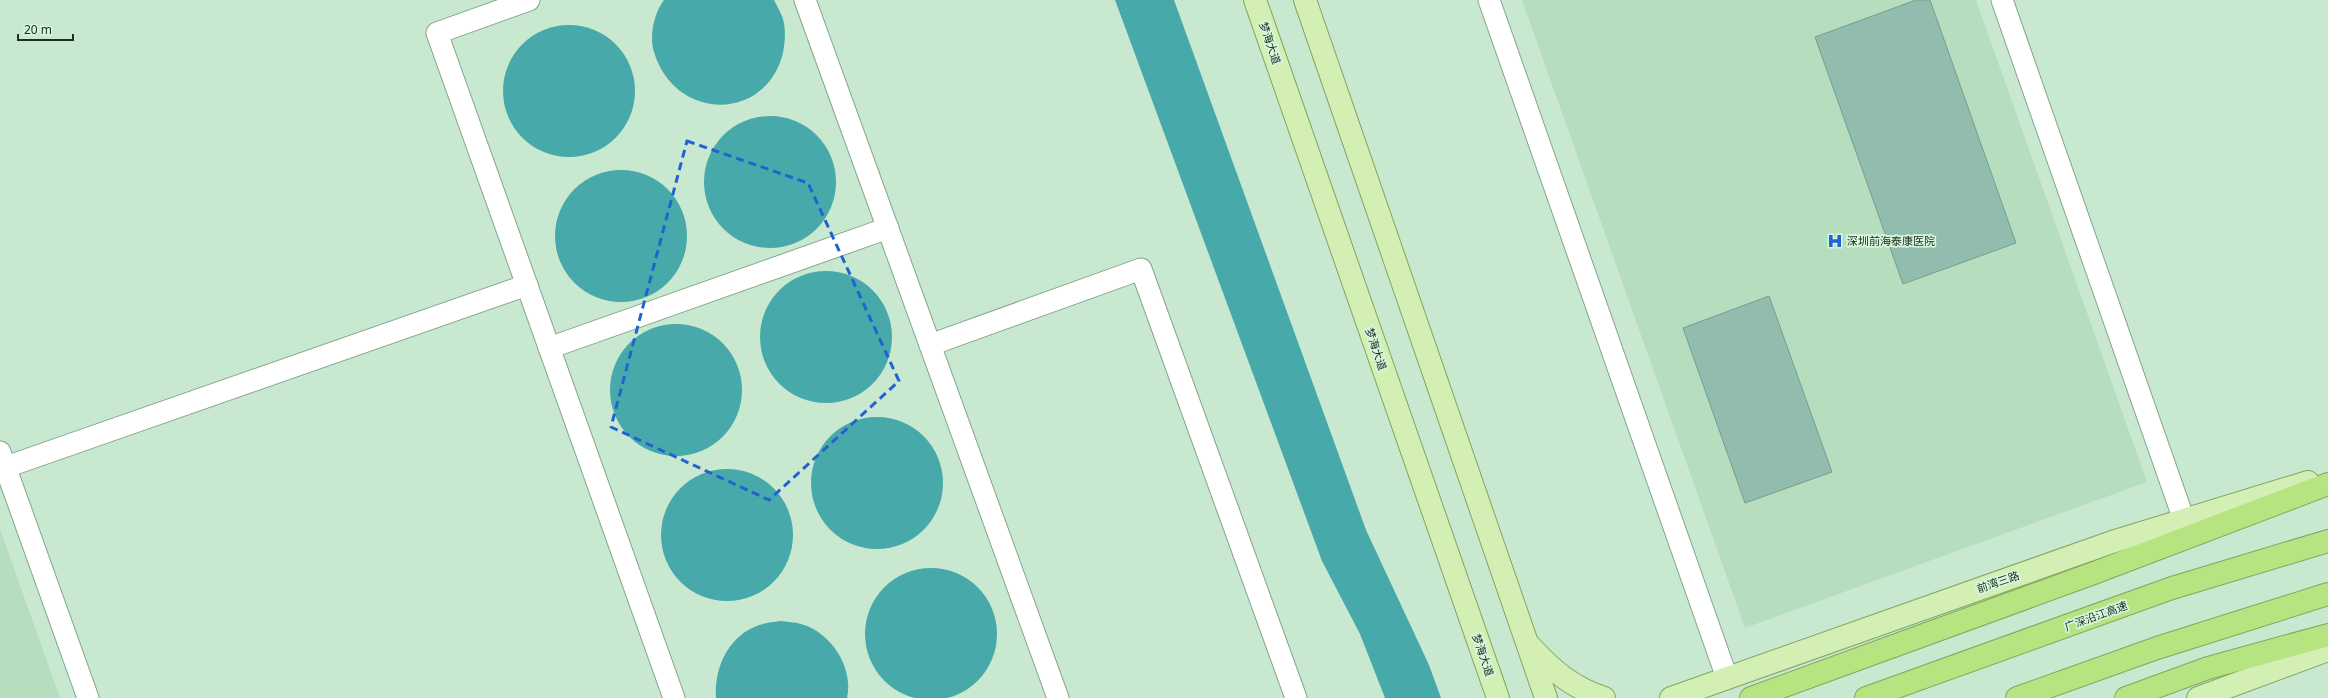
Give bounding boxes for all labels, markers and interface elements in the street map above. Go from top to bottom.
scale bar [18,16,73,42]
street label: 梦海大道 [1256,20,1285,66]
text: 20 m [24,21,52,38]
hospital icon: 深圳前海泰康医院 [1826,232,1844,250]
place label: 深圳前海泰康医院 [1847,233,1935,248]
street label: 梦海大道 [1362,326,1391,372]
street label: 前湾三路 [1975,567,2021,596]
street label: 广深沿江高速 [2062,597,2129,634]
street label: 梦海大道 [1469,632,1498,678]

